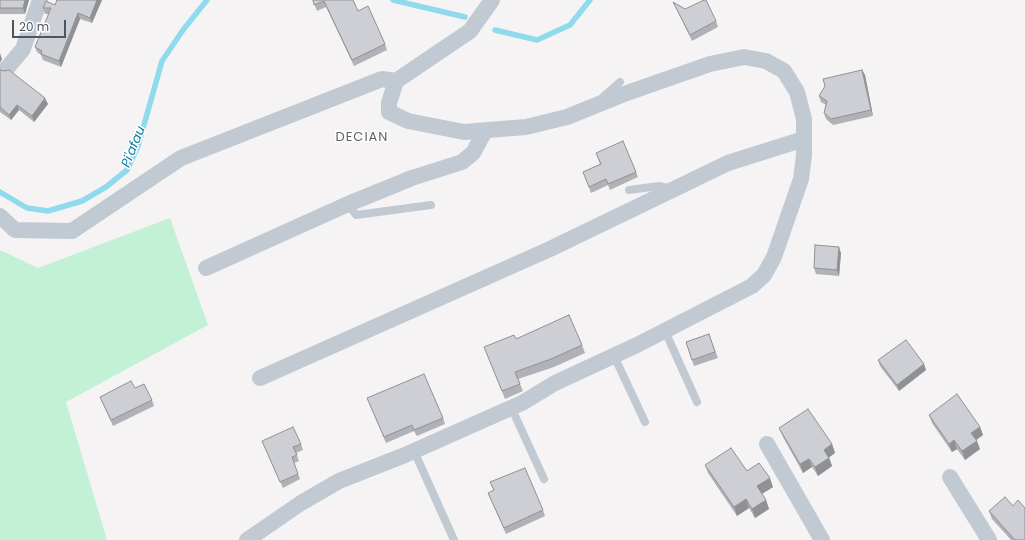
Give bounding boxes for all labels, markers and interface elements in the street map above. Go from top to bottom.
scale bar [14,12,68,38]
text: 20 m [19,18,49,35]
water label: Pi'afau [119,124,149,170]
district label: DECIAN [336,130,388,146]

